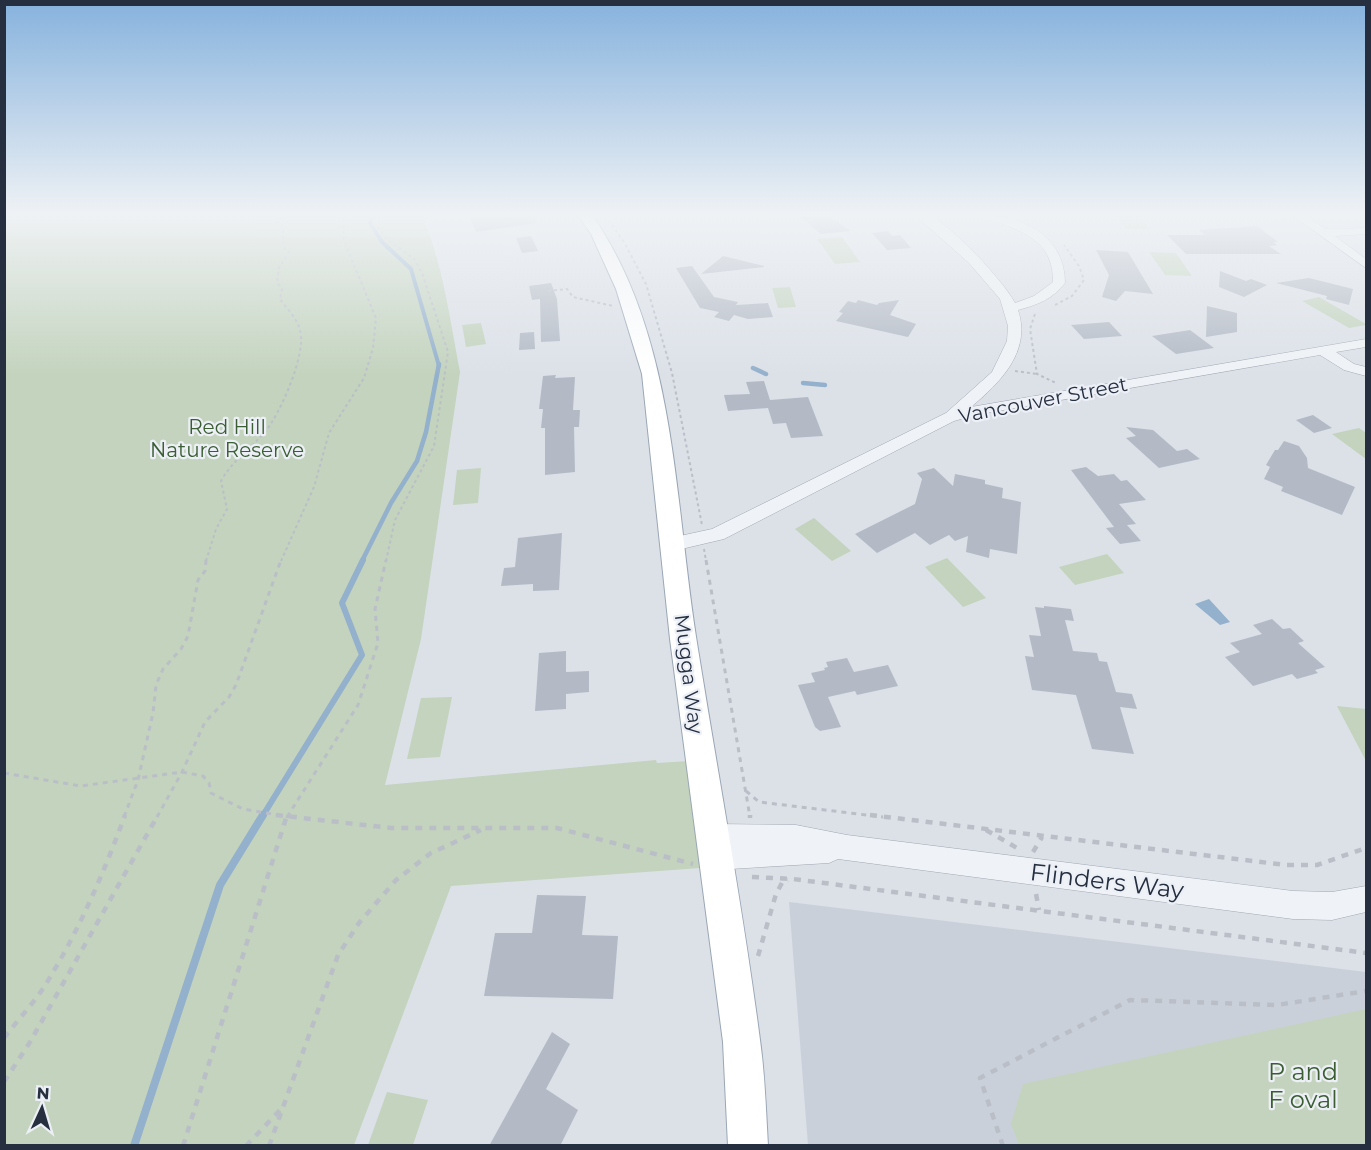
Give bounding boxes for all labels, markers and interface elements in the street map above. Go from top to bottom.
street label: Vancouver Street [956,372,1130,428]
park label: Red Hill Nature Reserve [150,415,304,462]
street label: Mugga Way [670,613,708,735]
street label: Flinders Way [1028,857,1186,905]
park label: P and F oval [1268,1057,1338,1114]
north arrow [12,1078,72,1138]
text: N [36,1084,50,1103]

